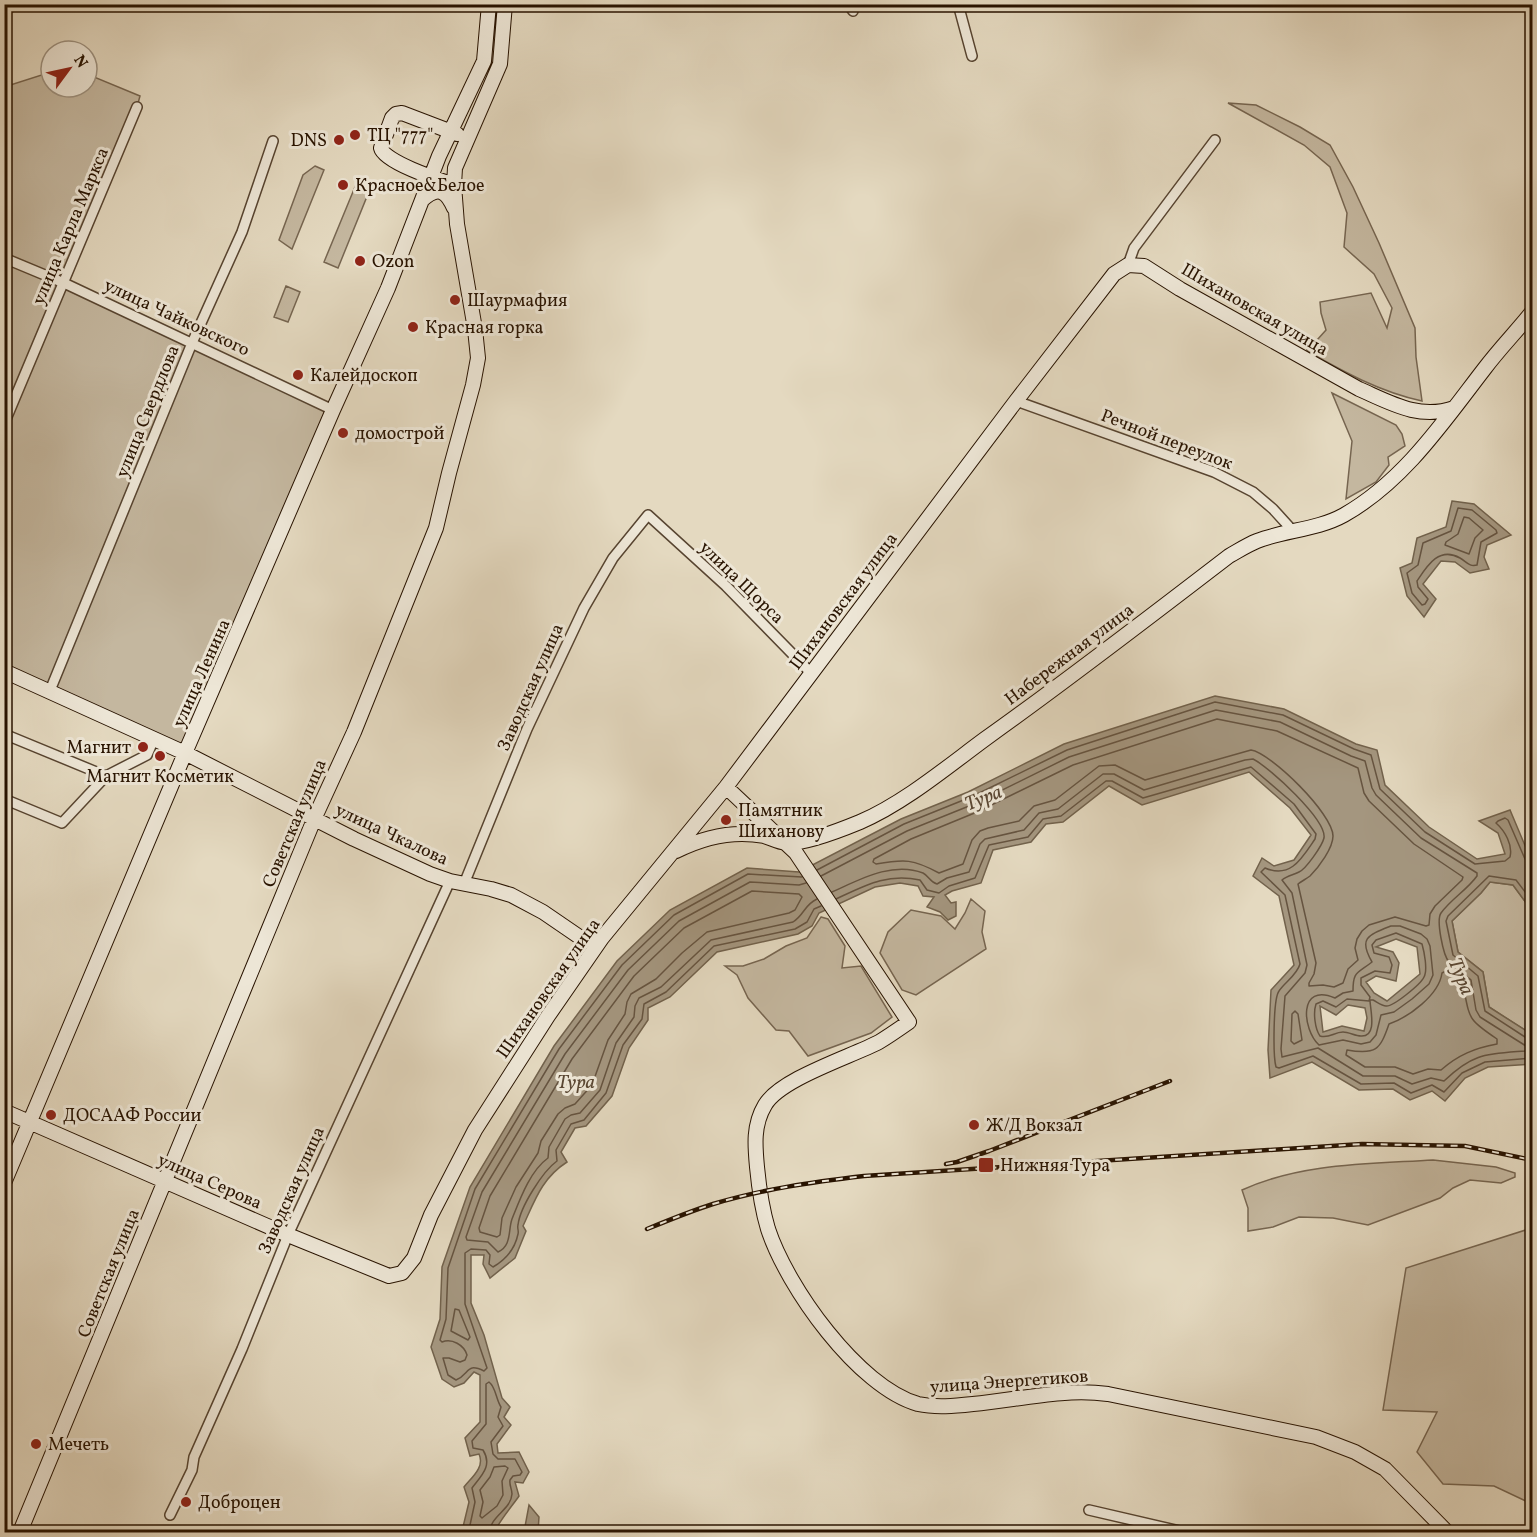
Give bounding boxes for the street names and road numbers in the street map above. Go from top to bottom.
street label: улица Карла Маркса [27,144,116,309]
street label: Шихановская улица [1176,258,1333,363]
street label: улица Чайковского [99,274,253,363]
street label: улица Свердлова [110,341,186,482]
street label: Речной переулок [1097,404,1236,477]
street label: Шихановская улица [784,528,904,676]
street label: улица Щорса [693,536,789,630]
street label: Набережная улица [1000,598,1140,712]
street label: улица Ленина [167,615,237,732]
street label: Заводская улица [492,620,571,755]
street label: Советская улица [257,756,334,892]
street label: улица Чкалова [331,798,452,873]
street label: Шихановская улица [491,914,607,1064]
street label: Заводская улица [253,1123,332,1258]
street label: улица Серова [153,1148,266,1217]
street label: Советская улица [72,1205,147,1342]
street label: улица Энергетиков [929,1364,1089,1401]

